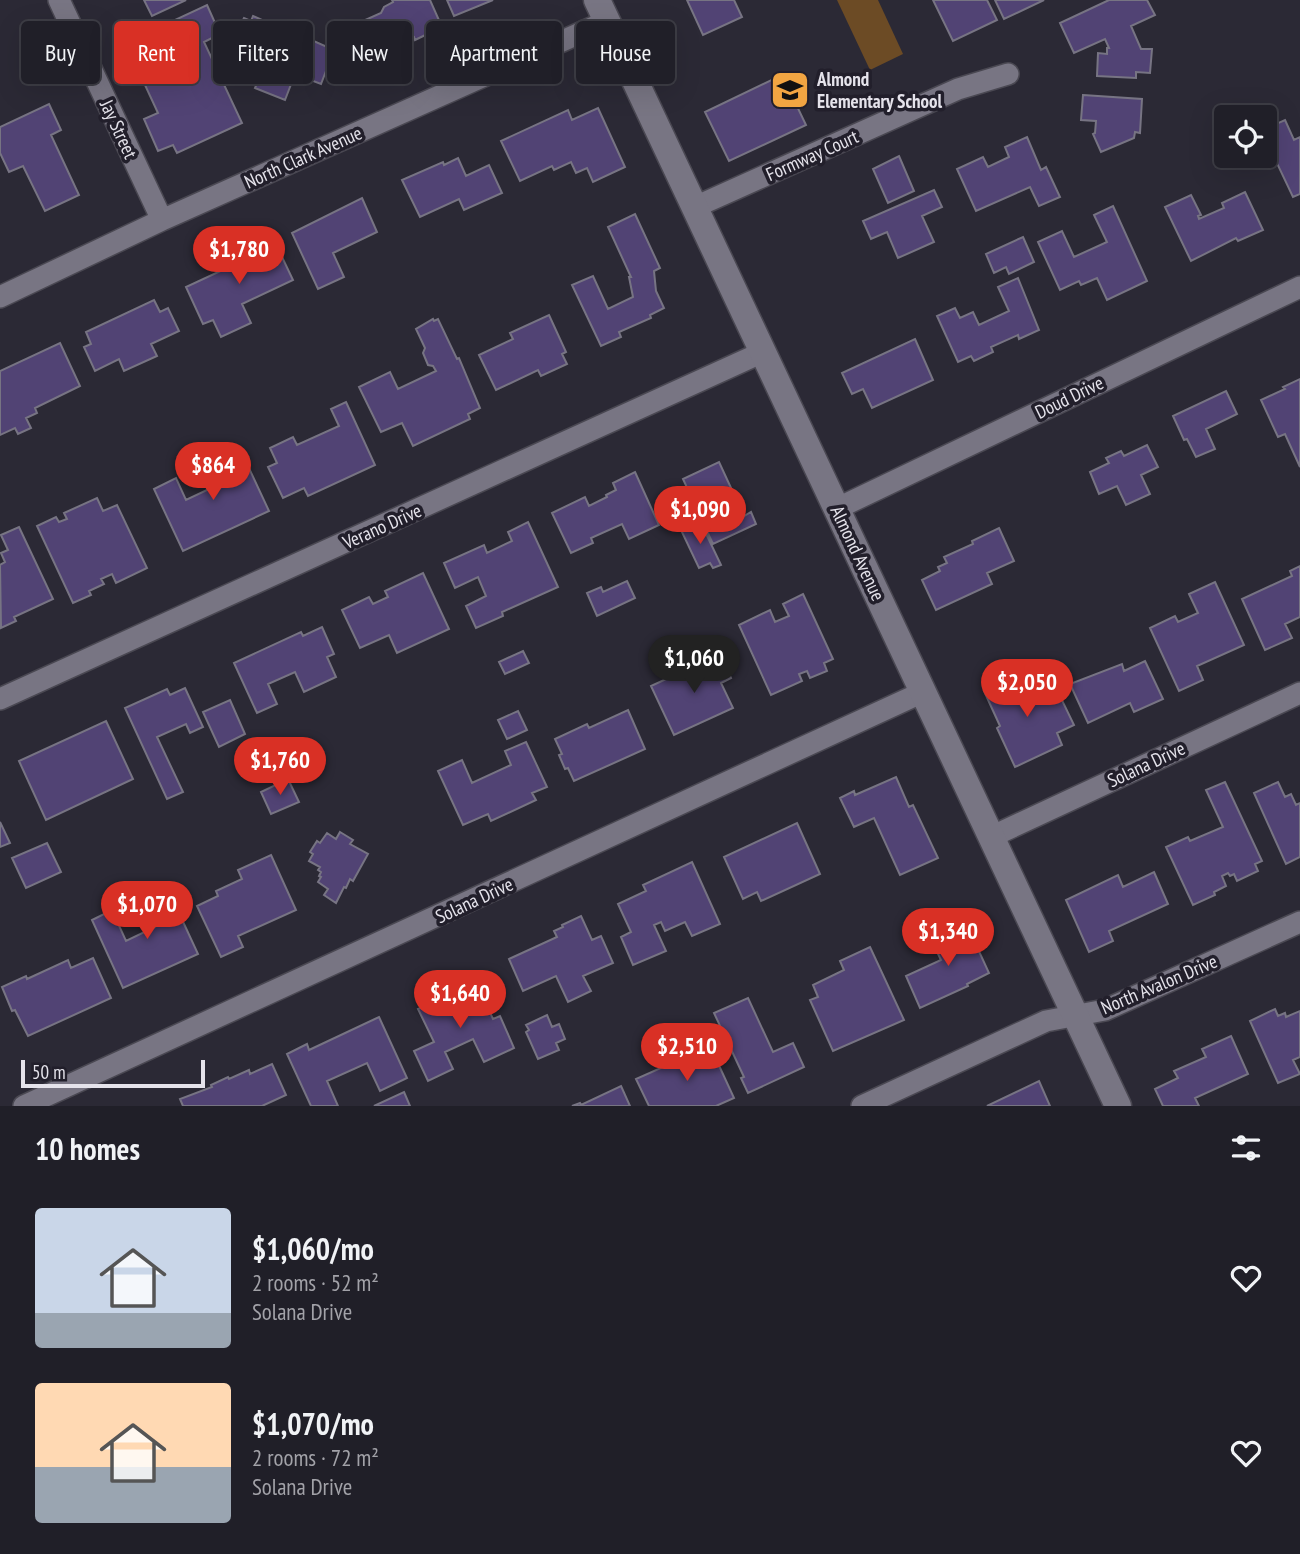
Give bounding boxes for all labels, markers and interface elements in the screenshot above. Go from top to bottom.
chip: Buy [21,21,100,84]
chip: Rent [114,21,199,84]
chip: Filters [213,21,313,84]
chip: New [327,21,412,84]
chip: Apartment [426,21,562,84]
chip: House [576,21,675,84]
place label: Almond Elementary School [816,67,942,113]
school or university icon: Almond Elementary School [769,69,811,111]
street label: Jay Street [95,95,143,163]
map controls [1214,105,1277,168]
button: locate [1214,105,1277,168]
street label: North Clark Avenue [241,120,366,194]
street label: Formway Court [762,124,863,186]
pin: $1,780 [182,226,296,286]
text: $1,780 [209,234,269,263]
street label: Doud Drive [1031,370,1107,424]
pin: $864 [172,442,254,502]
text: $864 [191,450,235,479]
pin: $1,090 [643,486,757,546]
text: $1,090 [670,494,730,523]
street label: Verano Drive [338,498,425,554]
street label: Almond Avenue [826,502,891,604]
pin: $1,060 [637,636,751,695]
text: $1,060 [664,643,724,672]
pin: $2,050 [970,660,1084,719]
text: $2,050 [997,667,1057,696]
street label: Solana Drive [1103,736,1189,792]
pin: $1,760 [223,738,337,797]
text: $1,760 [250,745,310,774]
street label: Solana Drive [431,872,517,928]
pin: $1,070 [90,881,204,941]
text: $1,070 [117,889,177,918]
pin: $1,340 [891,908,1005,968]
text: $1,340 [918,916,978,945]
street label: North Avalon Drive [1097,949,1221,1019]
pin: $1,640 [403,970,517,1030]
text: $1,640 [430,978,490,1007]
pin: $2,510 [630,1024,744,1083]
text: $2,510 [657,1031,717,1060]
scale bar [21,1057,205,1089]
text: 50 m [32,1060,66,1084]
text: 10 homes [35,1129,140,1168]
icon: filters [1227,1129,1265,1167]
text: $1,060/mo [252,1229,374,1268]
icon: home [91,1236,175,1320]
icon: heart [1227,1259,1265,1297]
text: 2 rooms · 52 m² [252,1268,379,1297]
text: Solana Drive [252,1297,352,1326]
text: $1,070/mo [252,1404,374,1443]
icon: home [91,1411,175,1495]
icon: heart [1227,1434,1265,1472]
text: 2 rooms · 72 m² [252,1443,379,1472]
text: Solana Drive [252,1472,352,1501]

